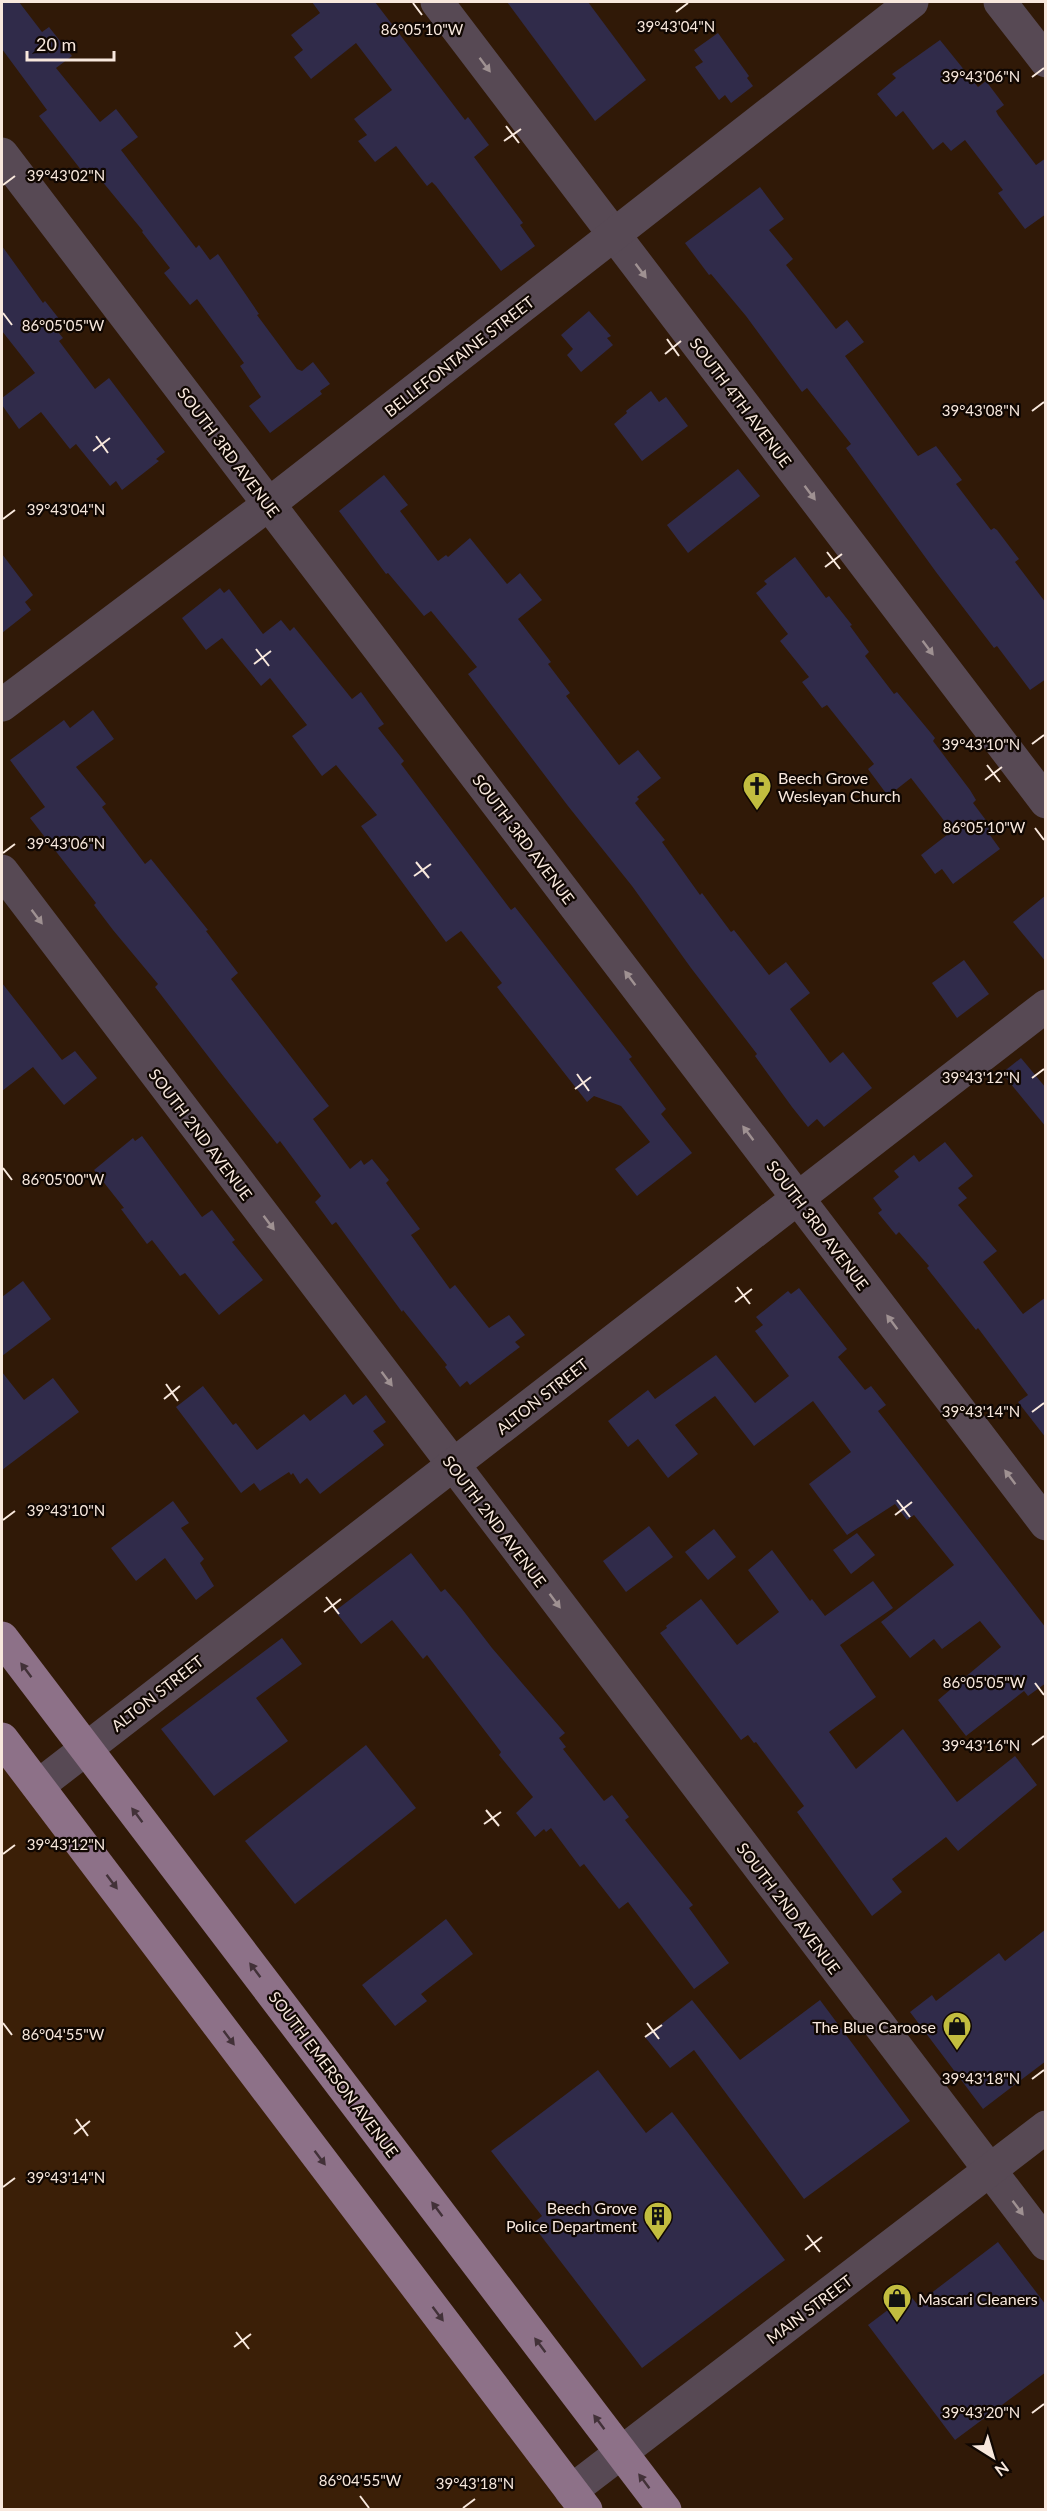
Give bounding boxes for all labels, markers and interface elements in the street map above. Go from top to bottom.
text: 39°43'04"N [637,17,715,35]
text: 86°05'10"W [381,20,464,38]
scale bar [27,24,114,62]
text: 20 m [36,33,76,55]
one-way arrow [479,57,492,73]
text: 39°43'06"N [942,67,1020,85]
text: 39°43'02"N [27,166,105,184]
one-way arrow [634,263,646,278]
street label: BELLEFONTAINE STREET [380,291,538,420]
text: 86°05'05"W [22,316,105,334]
street label: SOUTH 4TH AVENUE [686,334,796,470]
street label: SOUTH 3RD AVENUE [174,383,284,521]
text: 39°43'08"N [942,401,1020,419]
one-way arrow [804,484,816,500]
text: 39°43'04"N [27,500,105,518]
one-way arrow [922,639,934,655]
text: 39°43'10"N [942,735,1020,753]
place label: Beech Grove Wesleyan Church [778,768,901,805]
street label: SOUTH 3RD AVENUE [469,770,579,908]
church icon: Beech Grove Wesleyan Church [741,770,773,812]
text: 86°05'10"W [943,818,1026,836]
text: 39°43'06"N [27,834,105,852]
one-way arrow [30,910,42,925]
one-way arrow [625,971,637,986]
street label: SOUTH 2ND AVENUE [145,1065,257,1203]
text: 39°43'12"N [942,1068,1020,1086]
one-way arrow [743,1126,755,1141]
street label: SOUTH 3RD AVENUE [763,1156,873,1294]
text: 86°05'00"W [22,1170,105,1188]
one-way arrow [262,1216,274,1231]
one-way arrow [886,1314,898,1330]
street label: ALTON STREET [492,1354,592,1438]
one-way arrow [380,1371,393,1387]
text: 39°43'14"N [942,1402,1020,1420]
street label: SOUTH 2ND AVENUE [439,1452,551,1590]
one-way arrow [1004,1469,1016,1485]
text: 39°43'10"N [27,1501,105,1519]
one-way arrow [549,1593,562,1609]
street label: ALTON STREET [107,1651,207,1735]
one-way arrow [20,1662,32,1677]
text: 86°05'05"W [943,1673,1026,1691]
text: 39°43'16"N [942,1736,1020,1754]
one-way arrow [131,1807,143,1823]
text: 39°43'12"N [27,1835,105,1853]
street label: SOUTH 2ND AVENUE [733,1839,845,1977]
one-way arrow [105,1875,117,1890]
one-way arrow [249,1963,261,1979]
street label: SOUTH EMERSON AVENUE [265,1987,403,2161]
shop icon: The Blue Caroose [941,2010,973,2052]
place label: The Blue Caroose [812,2017,936,2036]
text: 86°04'55"W [22,2025,105,2043]
one-way arrow [223,2030,235,2046]
text: 39°43'18"N [942,2069,1020,2087]
one-way arrow [314,2150,326,2166]
text: 39°43'14"N [27,2168,105,2186]
place label: Beech Grove Police Department [506,2198,637,2235]
building icon: Beech Grove Police Department [642,2200,674,2242]
one-way arrow [1011,2200,1023,2215]
one-way arrow [430,2201,443,2217]
street label: MAIN STREET [762,2270,856,2347]
shop icon: Mascari Cleaners [881,2282,913,2324]
place label: Mascari Cleaners [918,2289,1038,2308]
one-way arrow [431,2306,443,2321]
one-way arrow [534,2337,546,2352]
text: 39°43'20"N [942,2403,1020,2421]
one-way arrow [592,2414,605,2430]
north arrow [963,2427,1023,2487]
text: N [992,2458,1013,2481]
text: 86°04'55"W [319,2471,402,2489]
text: 39°43'18"N [436,2474,514,2492]
one-way arrow [638,2474,650,2489]

